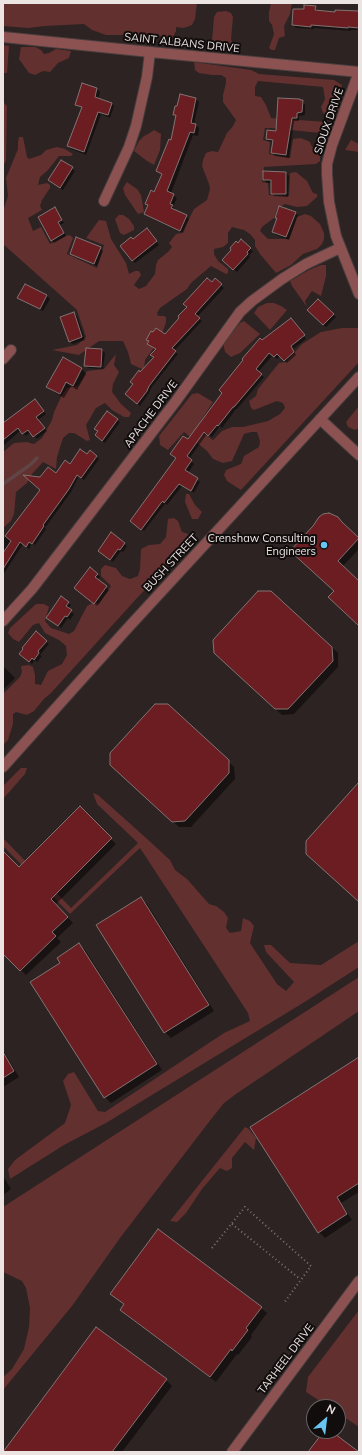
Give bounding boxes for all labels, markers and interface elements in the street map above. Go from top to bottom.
street label: SAINT ALBANS DRIVE [124,30,240,56]
street label: SIOUX DRIVE [312,86,346,156]
street label: APACHE DRIVE [121,378,181,450]
street label: BUSH STREET [141,531,201,595]
place label: Crenshaw Consulting Engineers [207,532,316,558]
marker: Crenshaw Consulting Engineers [319,540,329,550]
street label: TARHEEL DRIVE [255,1321,317,1397]
north arrow [306,1399,346,1439]
text: N [324,1401,338,1417]

